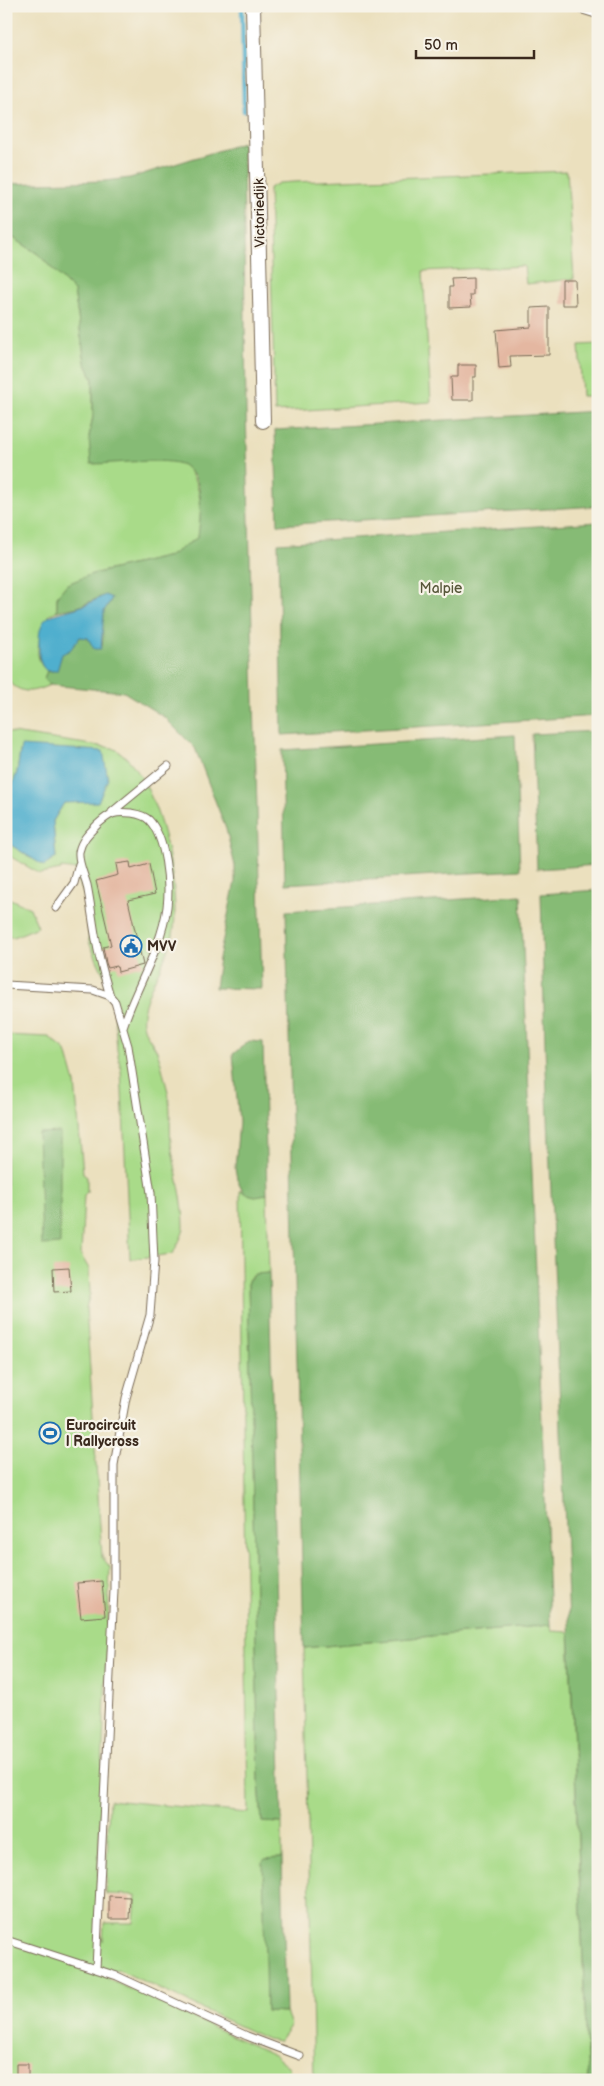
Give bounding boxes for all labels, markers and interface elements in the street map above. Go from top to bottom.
scale bar [416,28,534,60]
text: 50 m [424,36,458,55]
street label: Victoriedijk [250,178,269,248]
park label: Malpie [420,580,462,597]
public building icon: MVV [119,934,143,958]
place label: MVV [147,938,177,955]
place label: Eurocircuit | Rallycross [66,1417,139,1450]
sports icon: Eurocircuit | Rallycross [38,1421,62,1445]

